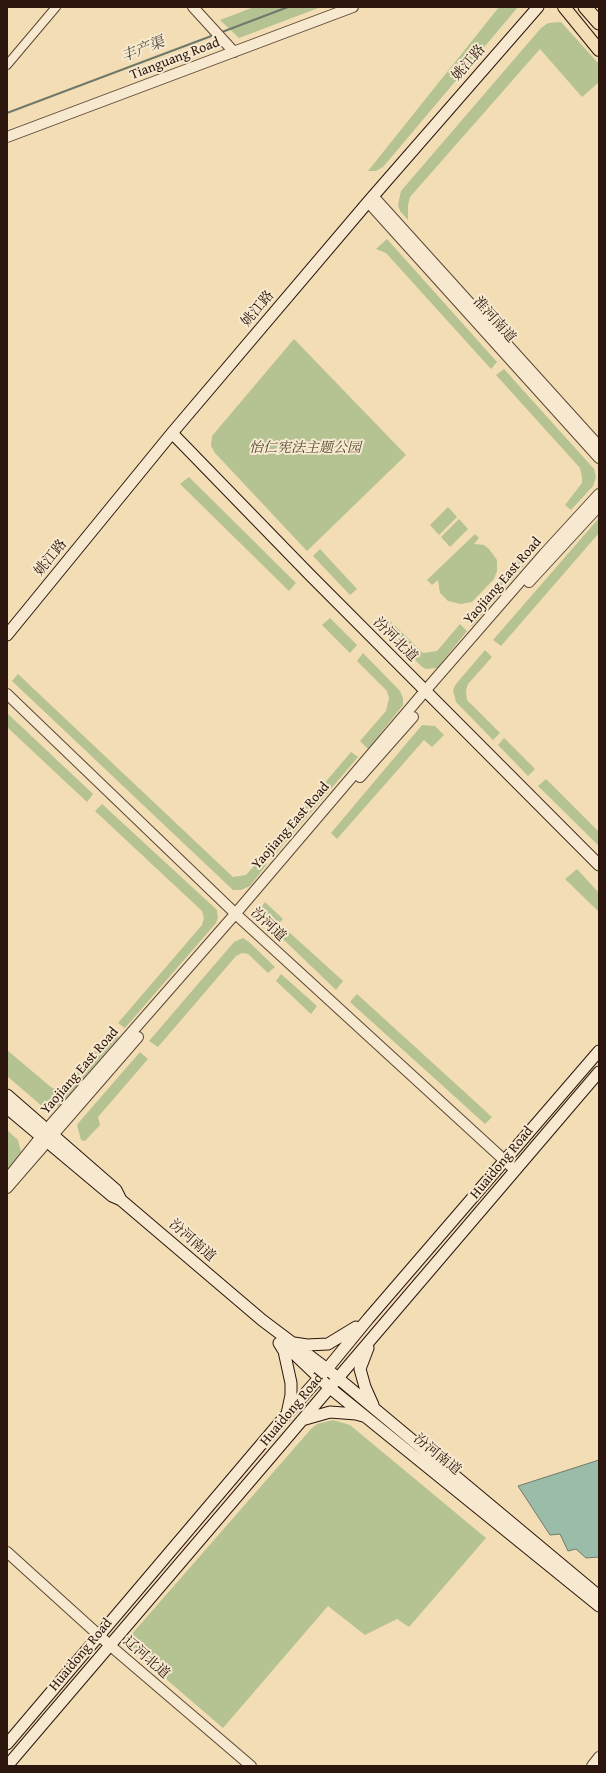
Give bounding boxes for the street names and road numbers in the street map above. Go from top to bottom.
street label: Tianguang Road [128,34,222,84]
street label: 姚江路 [449,42,489,84]
street label: 姚江路 [238,288,278,330]
street label: 淮河南道 [469,294,519,346]
street label: Yaojiang East Road [461,534,545,628]
street label: 姚江路 [31,536,71,580]
street label: 汾河北道 [369,614,421,666]
street label: Yaojiang East Road [249,779,333,873]
street label: 汾河道 [247,905,289,945]
street label: Yaojiang East Road [38,1024,122,1118]
street label: Huaidong Road [467,1123,537,1203]
street label: 汾河南道 [165,1216,219,1266]
street label: Huaidong Road [257,1370,327,1450]
street label: 汾河南道 [410,1431,464,1479]
street label: Huaidong Road [46,1615,116,1695]
street label: 辽河北道 [119,1633,173,1683]

